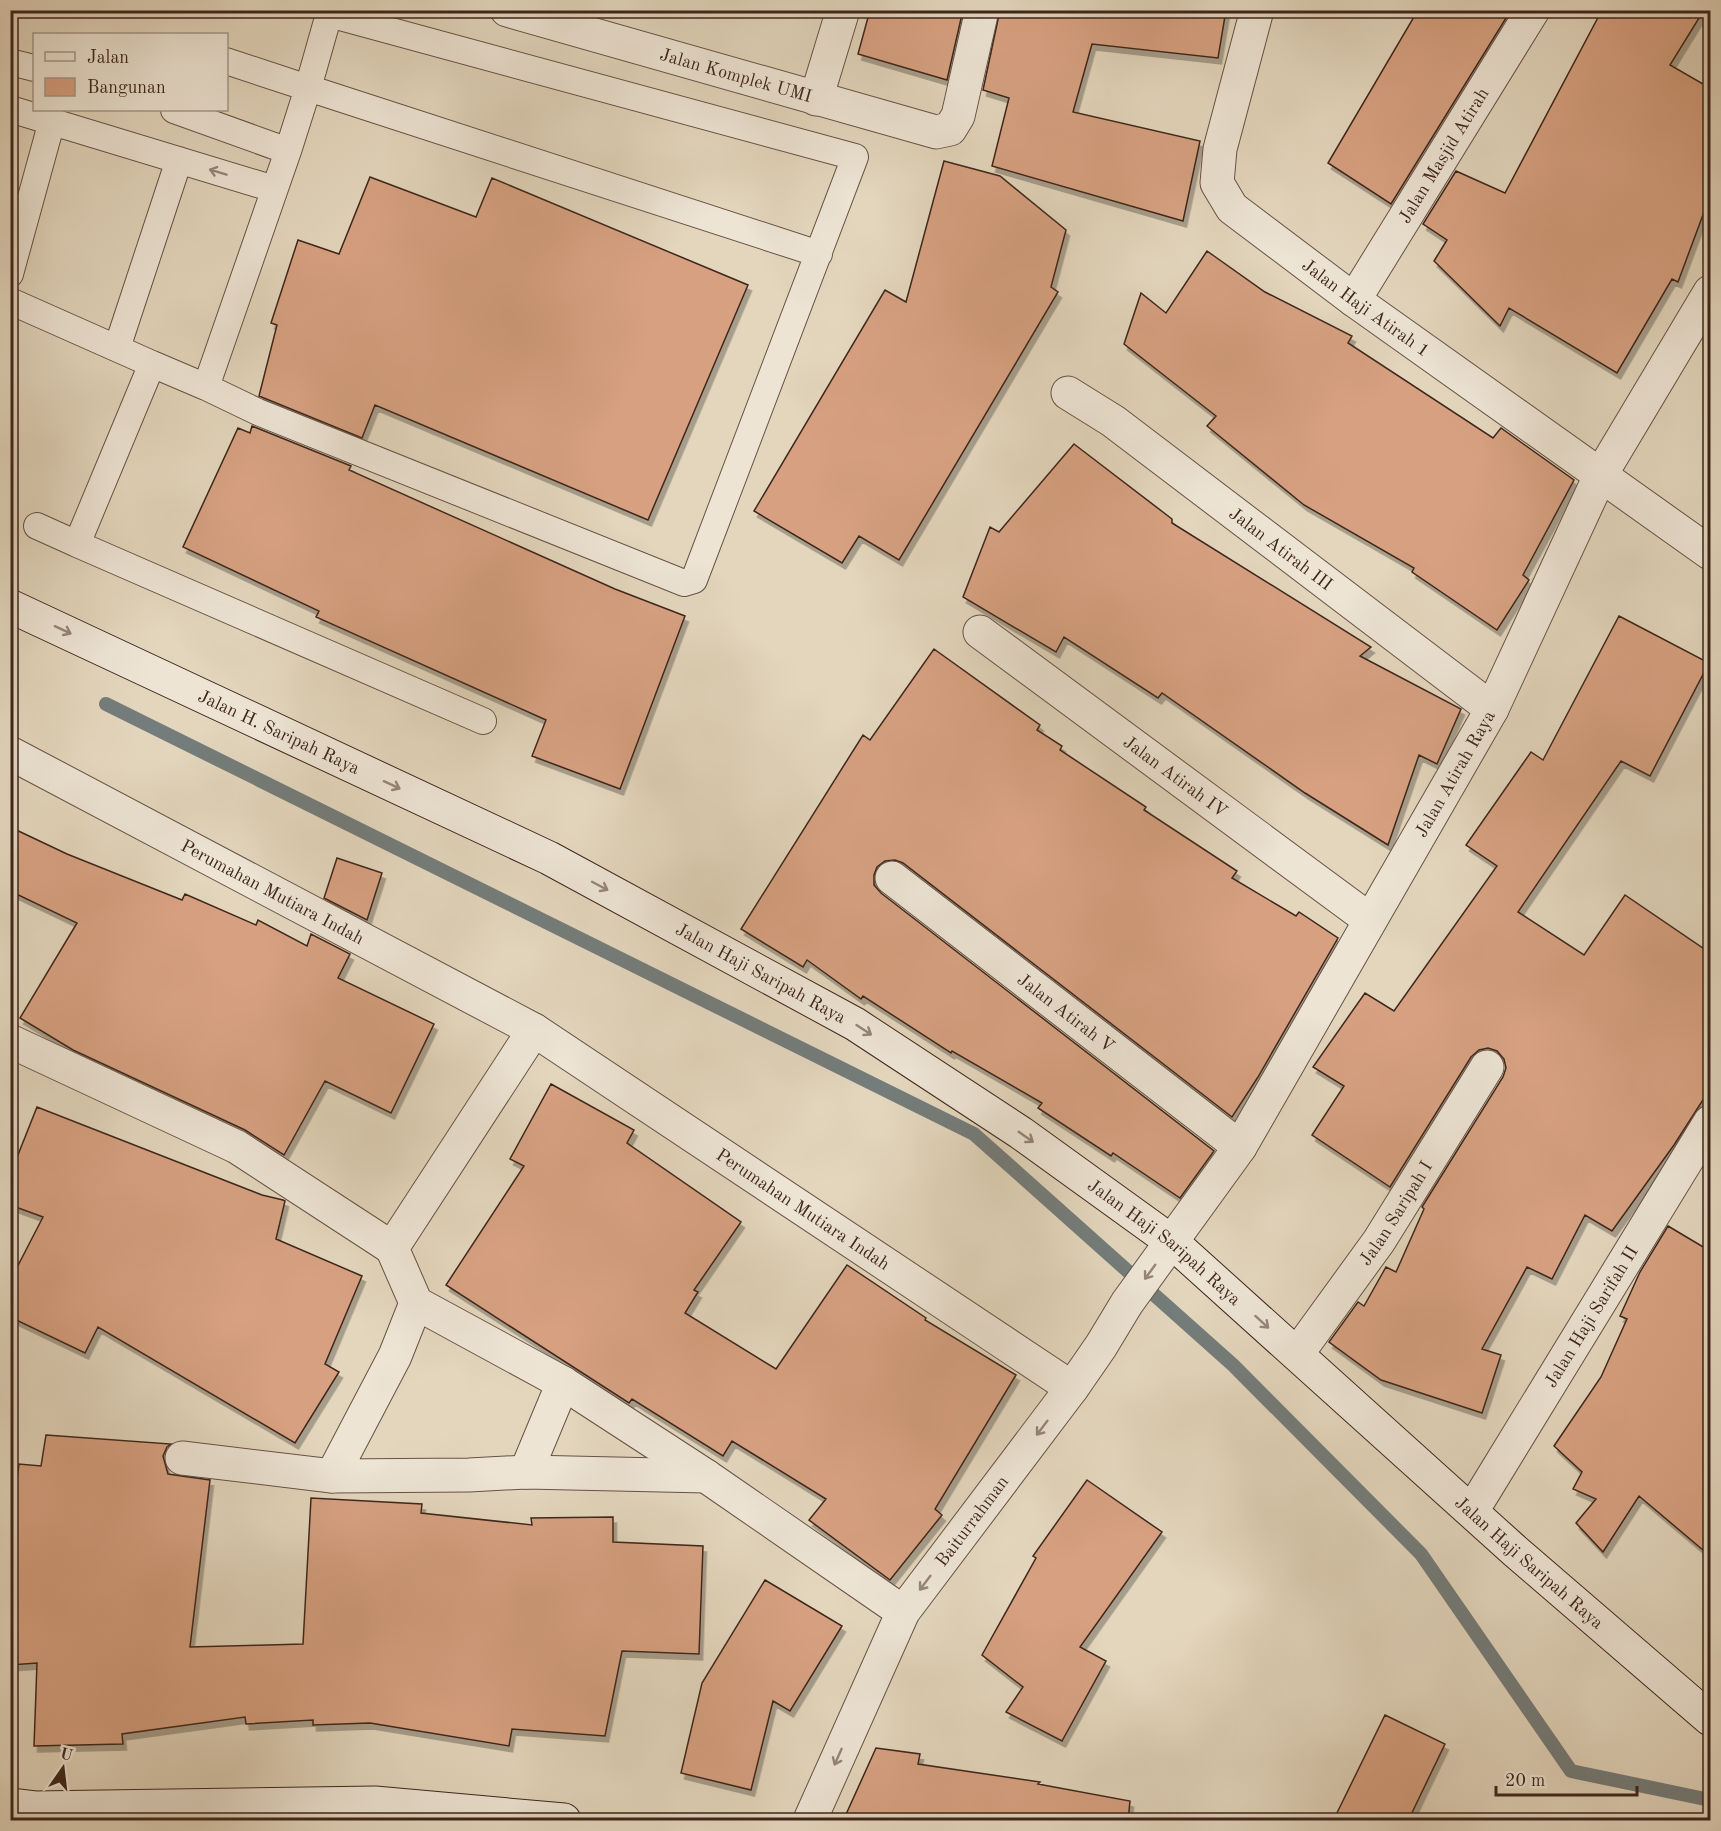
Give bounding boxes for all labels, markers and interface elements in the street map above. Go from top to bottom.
legend [33,33,228,111]
street label: Jalan Komplek UMI [658,46,814,106]
text: Jalan [87,49,129,67]
text: Bangunan [87,79,166,97]
street label: Jalan Masjid Atirah [1396,85,1493,227]
one-way arrow [209,166,228,177]
street label: Jalan Haji Atirah 1 [1298,256,1432,360]
street label: Jalan Atirah III [1225,505,1335,594]
one-way arrow [54,625,72,637]
street label: Jalan H. Saripah Raya [195,687,362,778]
street label: Jalan Atirah Raya [1412,708,1499,841]
street label: Jalan Atirah IV [1120,733,1230,821]
one-way arrow [383,779,401,791]
street label: Perumahan Mutiara Indah [178,837,367,948]
one-way arrow [591,880,608,892]
street label: Jalan Haji Saripah Raya [672,920,849,1027]
street label: Jalan Atirah V [1014,970,1117,1056]
one-way arrow [855,1023,872,1036]
one-way arrow [1018,1131,1034,1143]
street label: Perumahan Mutiara Indah [713,1146,893,1274]
street label: Jalan Saripah I [1356,1158,1436,1269]
street label: Jalan Haji Saripah Raya [1084,1176,1244,1309]
street label: Jalan Haji Sarifah II [1542,1243,1642,1391]
one-way arrow [1143,1264,1156,1280]
one-way arrow [1254,1315,1269,1329]
one-way arrow [1036,1419,1049,1435]
street label: Baiturrahman [933,1473,1013,1570]
street label: Jalan Haji Saripah Raya [1451,1494,1606,1633]
one-way arrow [919,1575,931,1591]
north arrow [33,1738,93,1798]
text: U [58,1746,75,1765]
one-way arrow [832,1747,843,1766]
scale bar [1496,1759,1637,1797]
text: 20 m [1505,1772,1545,1790]

